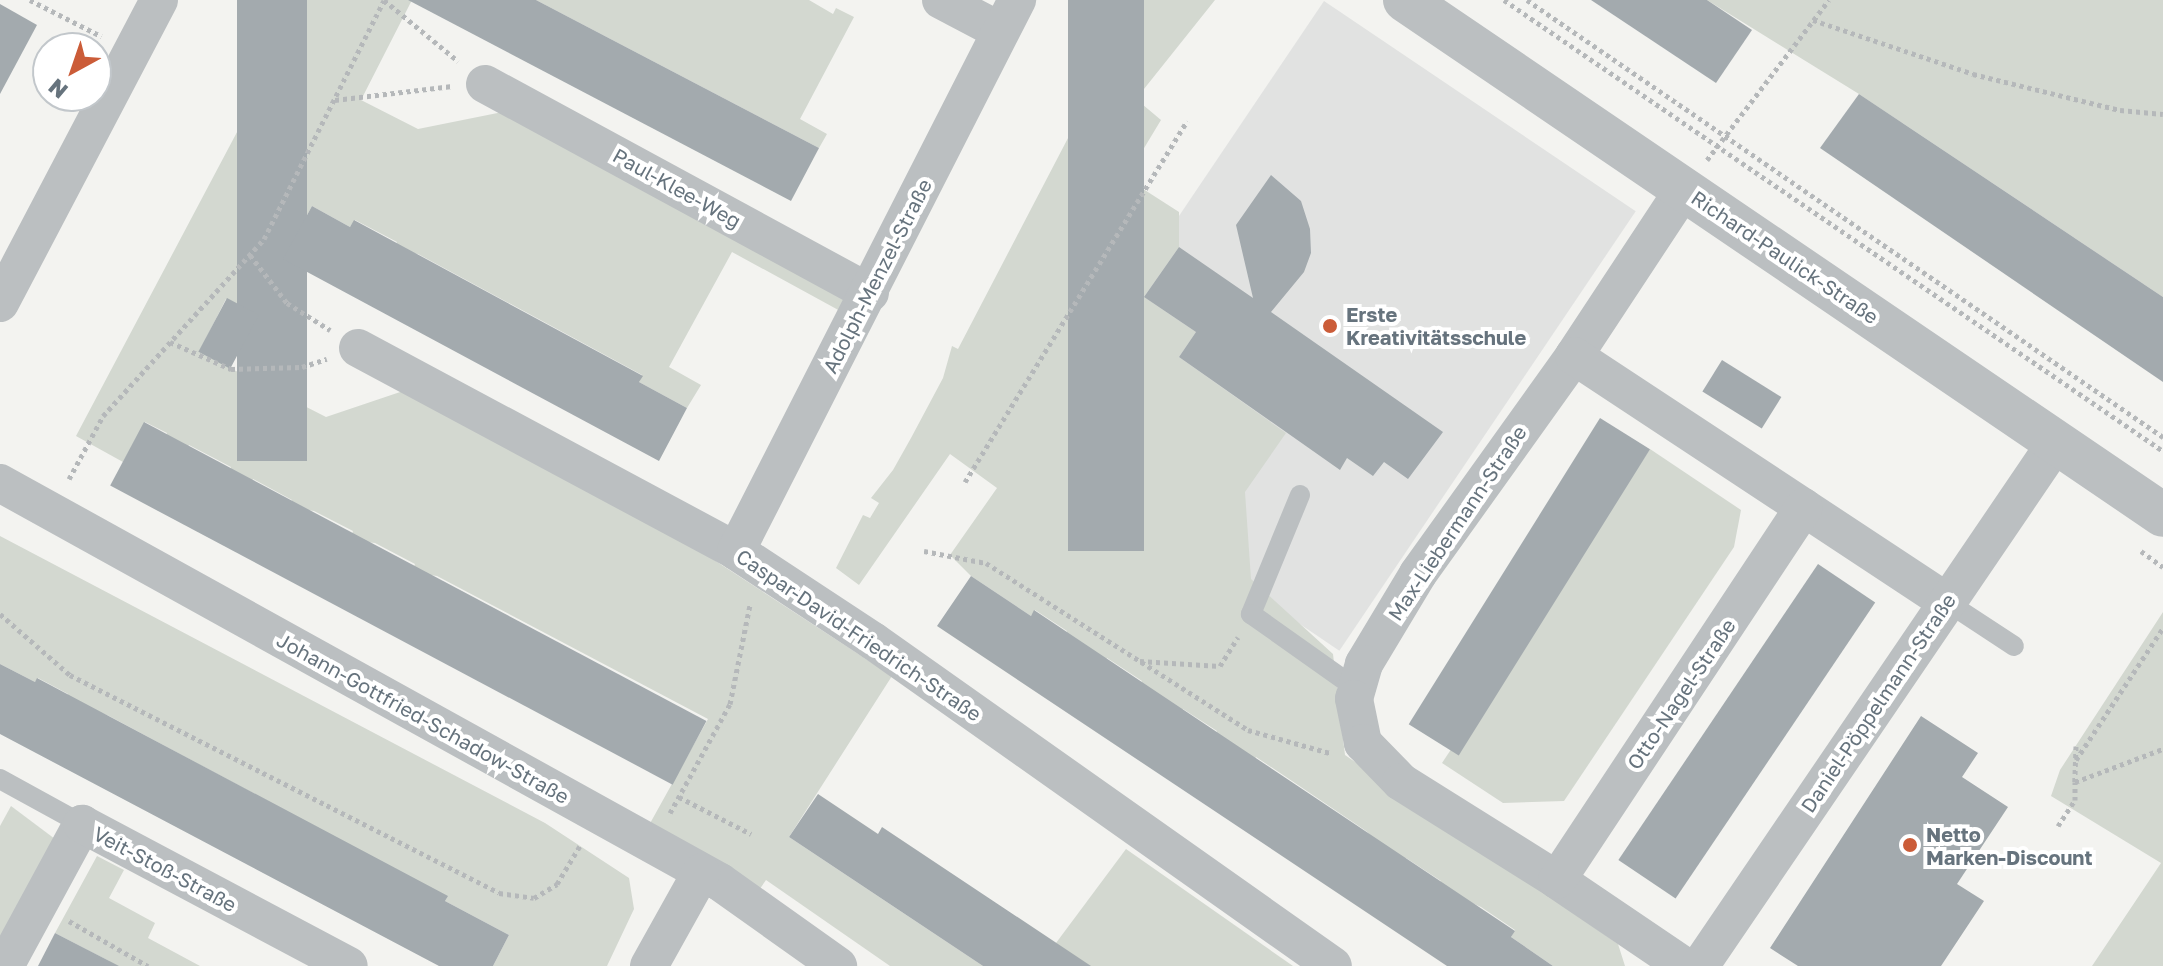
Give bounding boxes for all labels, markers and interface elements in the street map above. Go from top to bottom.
north arrow [32,32,112,112]
text: N [42,74,73,105]
street label: Paul-Klee-Weg [609,143,745,233]
street label: Adolph-Menzel-Straße [818,175,936,377]
street label: Richard-Paulick-Straße [1687,185,1883,329]
place label: Erste Kreativitätsschule [1346,302,1526,349]
marker: Erste Kreativitätsschule [1321,317,1339,335]
street label: Max-Liebermann-Straße [1383,421,1531,625]
street label: Caspar-David-Friedrich-Straße [732,544,986,726]
street label: Daniel-Pöppelmann-Straße [1796,589,1960,817]
street label: Otto-Nagel-Straße [1622,614,1740,774]
street label: Johann-Gottfried-Schadow-Straße [273,627,573,809]
street label: Veit-Stoß-Straße [89,821,241,917]
place label: Netto Marken-Discount [1926,822,2092,869]
marker: Netto Marken-Discount [1901,836,1919,854]

